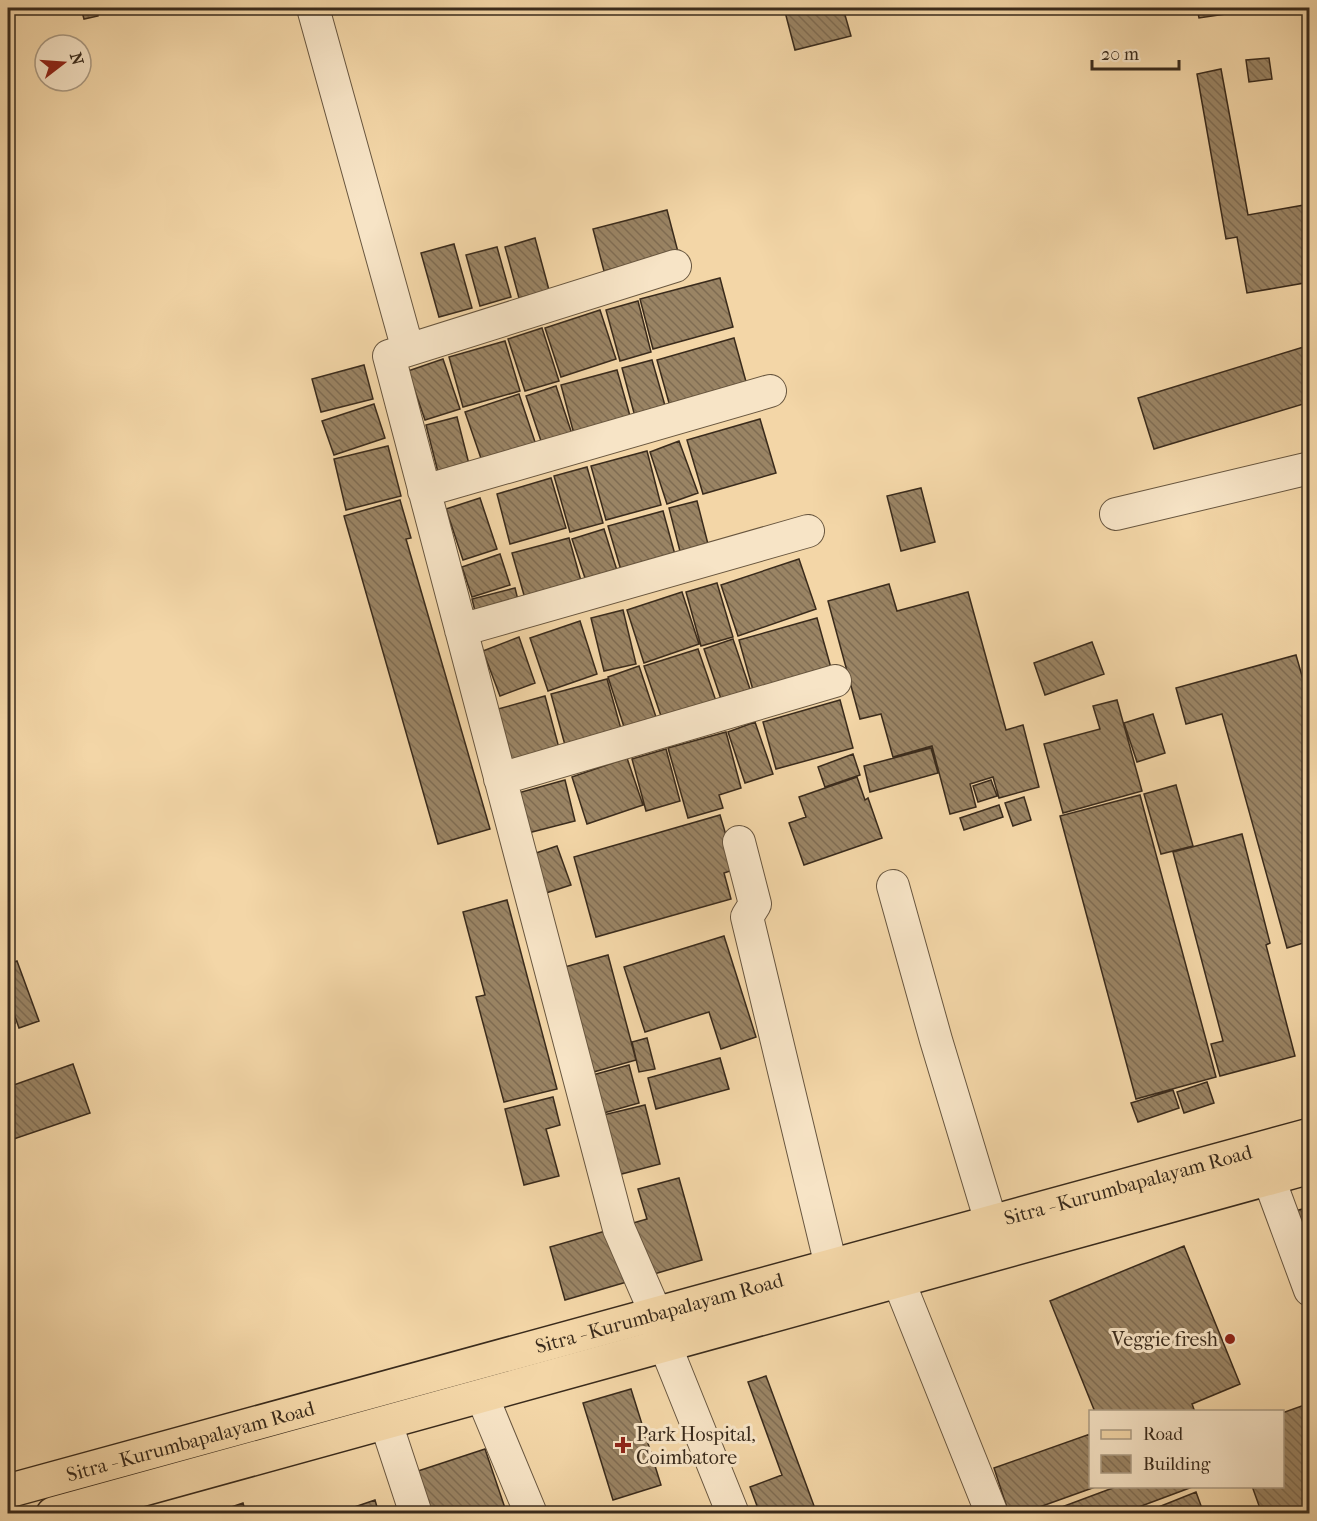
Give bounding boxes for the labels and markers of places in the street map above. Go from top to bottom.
place label: Veggie fresh [1110,1328,1219,1351]
marker: Veggie fresh [1223,1332,1237,1346]
place label: Park Hospital, Coimbatore [636,1423,756,1469]
marker: Park Hospital, Coimbatore [614,1436,632,1454]

